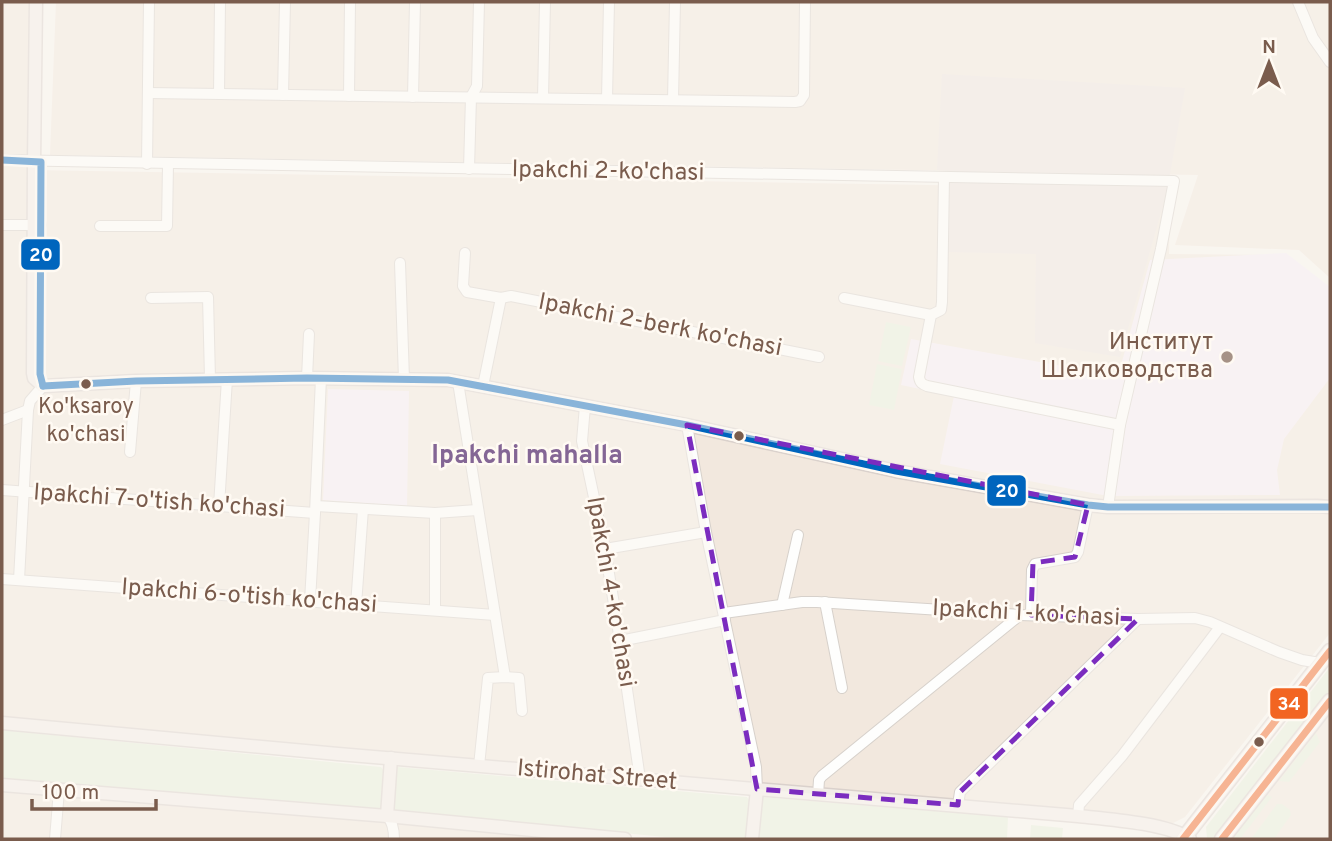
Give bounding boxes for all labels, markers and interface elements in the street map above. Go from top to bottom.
north arrow [1234,28,1304,98]
text: N [1262,36,1276,60]
street label: Ipakchi 2-ko'chasi [511,155,705,189]
line badge: 20 [20,238,61,271]
text: 20 [29,244,53,268]
street label: Ipakchi 2-berk ko'chasi [536,288,784,364]
place label: Институт Шелководства [1041,328,1213,386]
marker: Институт Шелководства [1219,349,1235,365]
marker: Ko'ksaroy ko'chasi [79,377,93,391]
place label: Ko'ksaroy ko'chasi [38,394,134,449]
unlabelled marker [732,429,746,443]
district label: Ipakchi mahalla [431,440,623,473]
line badge: 20 [986,474,1027,507]
street label: Ipakchi 7-o'tish ko'chasi [32,478,286,526]
text: 20 [995,480,1019,504]
street label: Ipakchi 4-ko'chasi [578,494,642,690]
street label: Ipakchi 6-o'tish ko'chasi [120,573,378,621]
street label: Ipakchi 1-ko'chasi [931,594,1121,634]
line badge: 34 [1269,687,1309,720]
text: 34 [1277,693,1301,717]
unlabelled marker [1252,735,1266,749]
street label: Istirohat Street [516,754,678,798]
scale bar [32,768,156,812]
text: 100 m [42,780,99,807]

